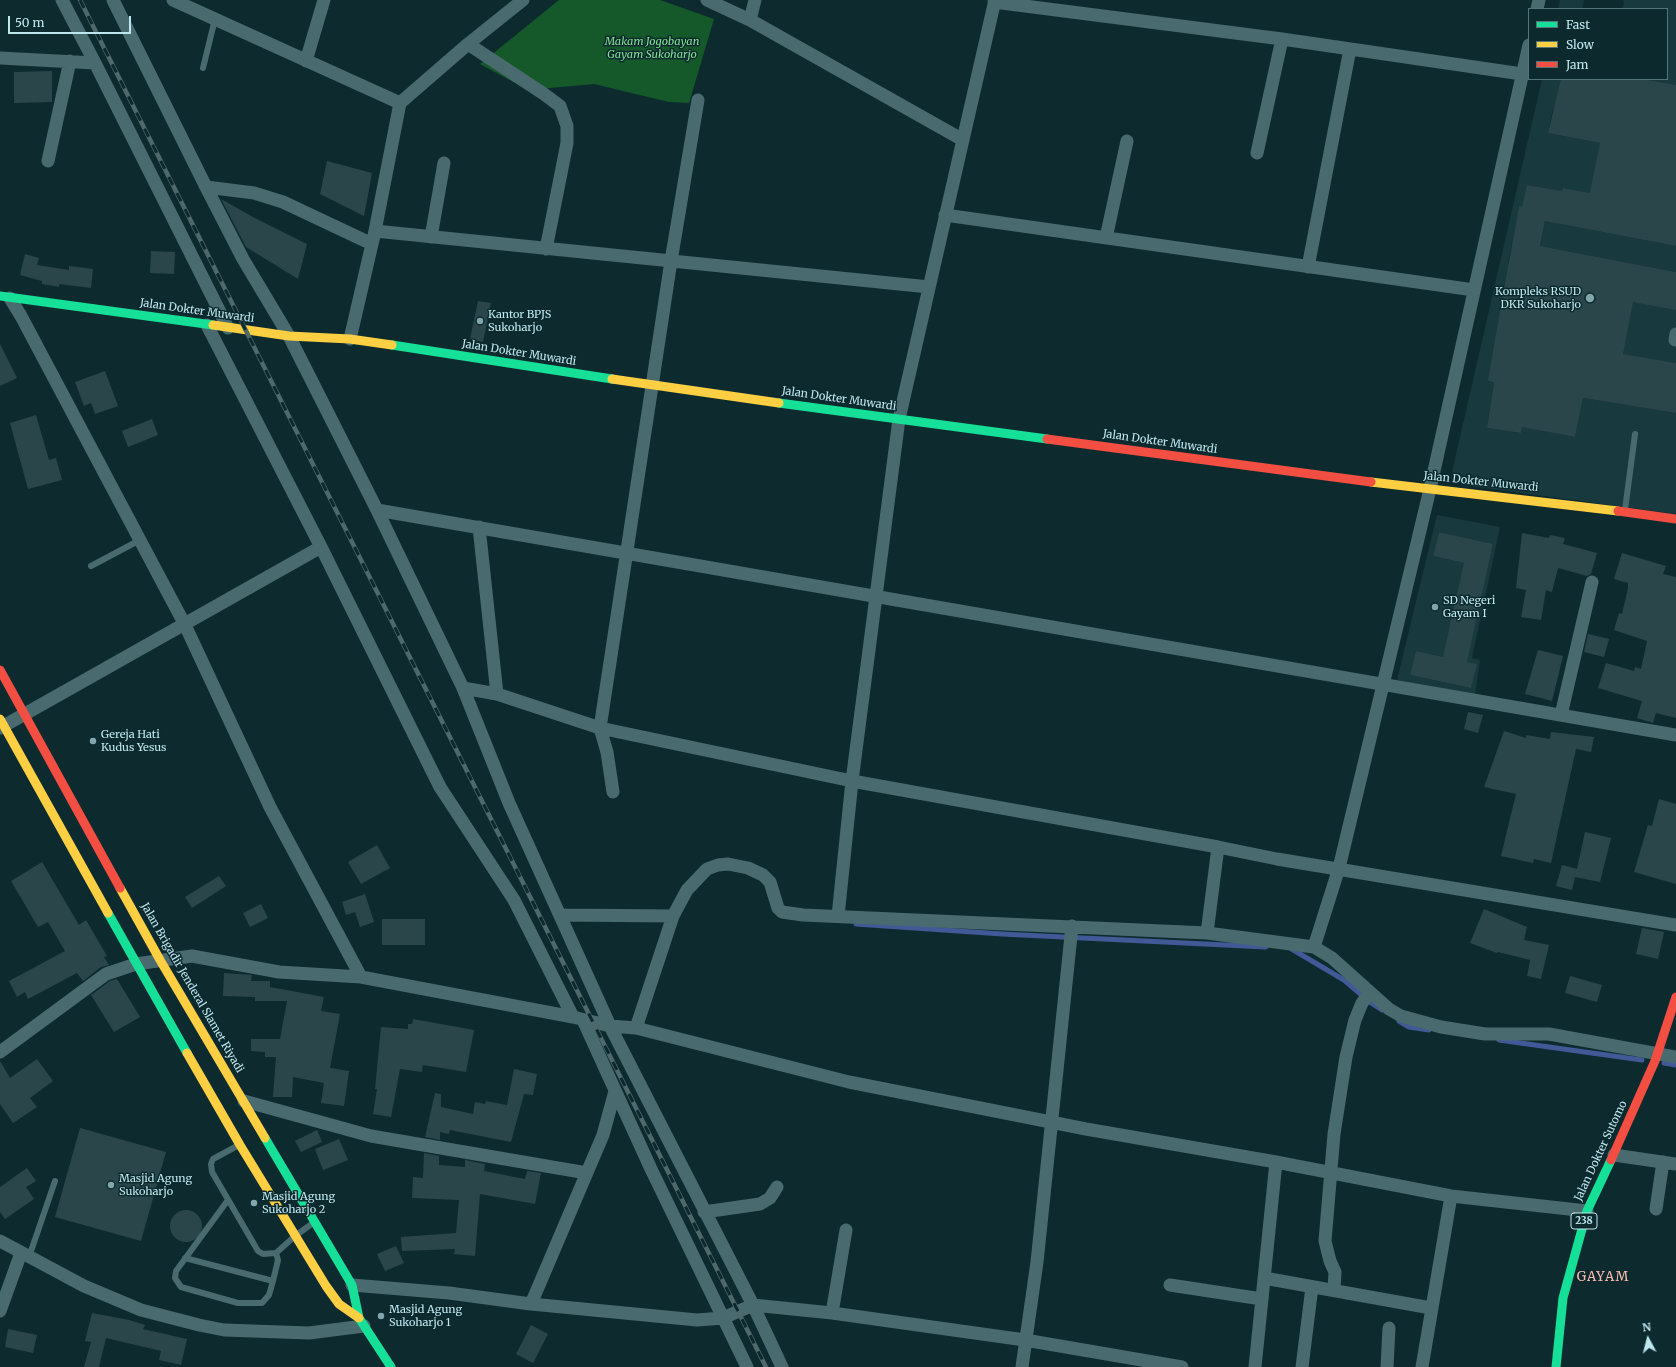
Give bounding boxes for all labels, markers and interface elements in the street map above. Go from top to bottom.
scale bar [10,8,133,34]
legend [1528,8,1668,80]
text: 50 m [15,15,44,30]
text: Fast [1566,17,1590,32]
park label: Makam Jogobayan Gayam Sukoharjo [605,35,699,61]
text: Slow [1566,37,1594,52]
text: Jam [1566,57,1588,72]
place label: Kompleks RSUD DKR Sukoharjo [1495,285,1581,311]
marker: Kompleks RSUD DKR Sukoharjo [1584,292,1596,304]
street label: Jalan Dokter Muwardi [139,296,255,326]
place label: Kantor BPJS Sukoharjo [488,308,551,334]
marker: Kantor BPJS Sukoharjo [475,316,485,326]
street label: Jalan Dokter Muwardi [461,337,577,369]
street label: Jalan Dokter Muwardi [781,384,897,414]
street label: Jalan Dokter Muwardi [1102,427,1218,457]
street label: Jalan Dokter Muwardi [1423,469,1539,495]
place label: SD Negeri Gayam I [1443,594,1495,620]
marker: SD Negeri Gayam I [1430,602,1440,612]
place label: Gereja Hati Kudus Yesus [101,728,166,754]
marker: Gereja Hati Kudus Yesus [88,736,98,746]
street label: Jalan Brigadir Jenderal Slamet Riyadi [138,901,246,1075]
street label: Jalan Dokter Sutomo [1572,1099,1630,1203]
place label: Masjid Agung Sukoharjo [119,1172,192,1198]
marker: Masjid Agung Sukoharjo [106,1180,116,1190]
place label: Masjid Agung Sukoharjo 2 [262,1190,335,1216]
marker: Masjid Agung Sukoharjo 2 [249,1198,259,1208]
road number: 238 [1571,1213,1597,1229]
district label: GAYAM [1577,1269,1629,1285]
place label: Masjid Agung Sukoharjo 1 [389,1303,462,1329]
marker: Masjid Agung Sukoharjo 1 [376,1311,386,1321]
north arrow [1628,1319,1668,1359]
text: N [1641,1320,1652,1335]

